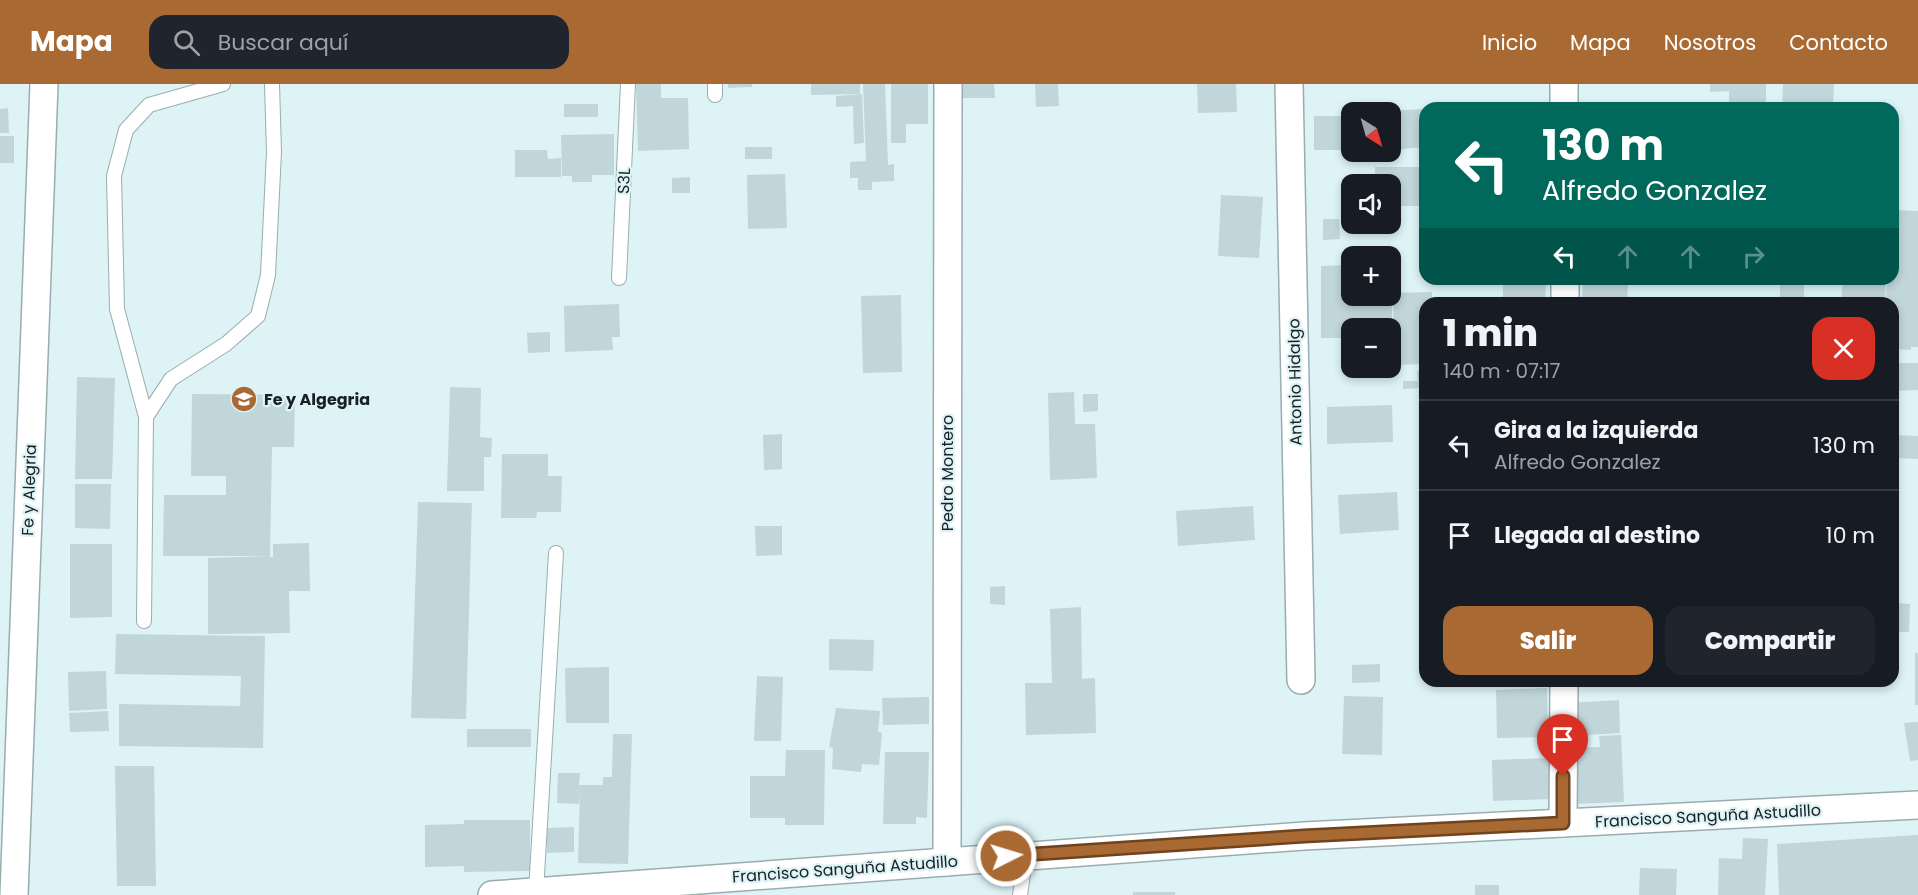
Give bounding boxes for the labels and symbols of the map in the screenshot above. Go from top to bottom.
north arrow [1341,102,1401,162]
street label: S3L [612,167,636,194]
street label: Antonio Hidalgo [1282,318,1308,446]
school or university icon: Fe y Algegria [229,384,259,414]
place label: Fe y Algegria [264,388,370,411]
street label: Pedro Montero [936,415,959,531]
street label: Fe y Alegria [16,444,42,536]
pin [1537,714,1588,776]
street label: Francisco Sanguña Astudillo [1594,799,1822,833]
position arrow [974,824,1038,888]
street label: Francisco Sanguña Astudillo [731,850,959,888]

